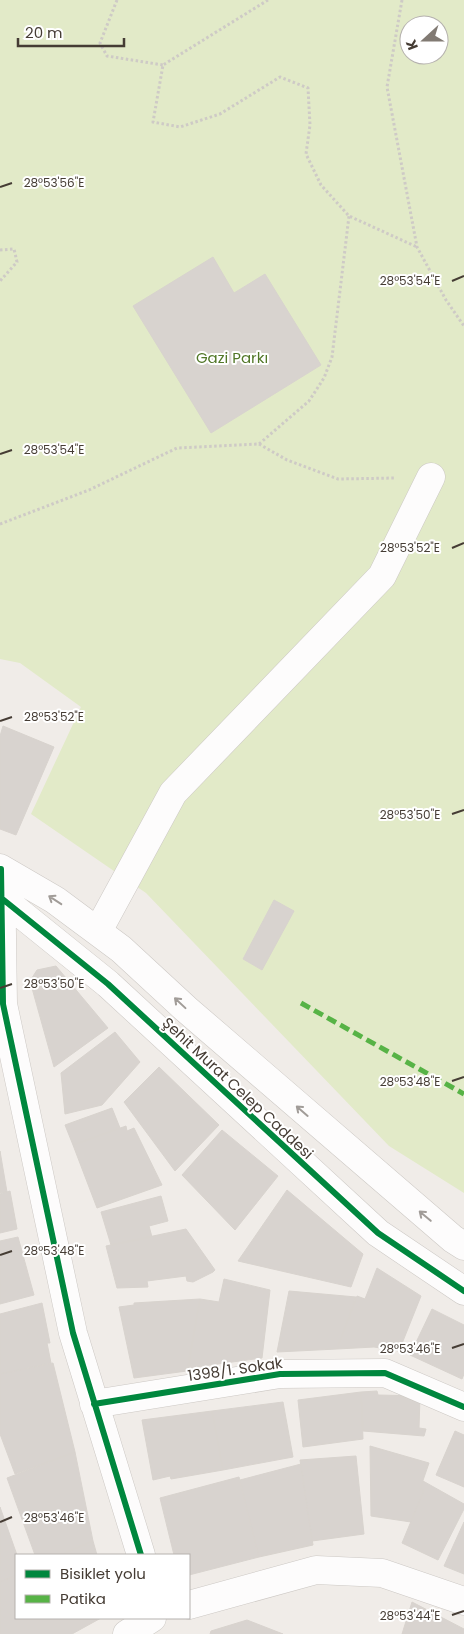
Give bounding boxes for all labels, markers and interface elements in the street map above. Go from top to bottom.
scale bar [18,15,124,47]
north arrow [399,15,449,65]
text: 20 m [25,22,63,43]
text: K [401,36,423,53]
text: 28°53'56"E [24,174,84,191]
text: 28°53'54"E [380,272,440,289]
park label: Gazi Parkı [196,347,268,368]
text: 28°53'54"E [24,441,84,458]
text: 28°53'52"E [380,539,440,556]
text: 28°53'52"E [24,708,84,725]
text: 28°53'50"E [380,806,440,823]
one-way arrow [48,895,62,905]
text: 28°53'50"E [24,975,84,992]
one-way arrow [173,997,186,1009]
street label: Şehit Murat Celep Caddesi [158,1012,318,1164]
text: 28°53'48"E [380,1073,440,1090]
one-way arrow [295,1105,308,1116]
one-way arrow [419,1210,432,1222]
text: 28°53'48"E [24,1242,84,1259]
text: 28°53'46"E [380,1340,440,1357]
street label: 1398/1. Sokak [186,1352,284,1386]
text: 28°53'46"E [24,1509,84,1526]
legend [15,1554,190,1619]
text: Bisiklet yolu [60,1563,146,1584]
text: Patika [60,1588,106,1609]
text: 28°53'44"E [380,1607,440,1624]

